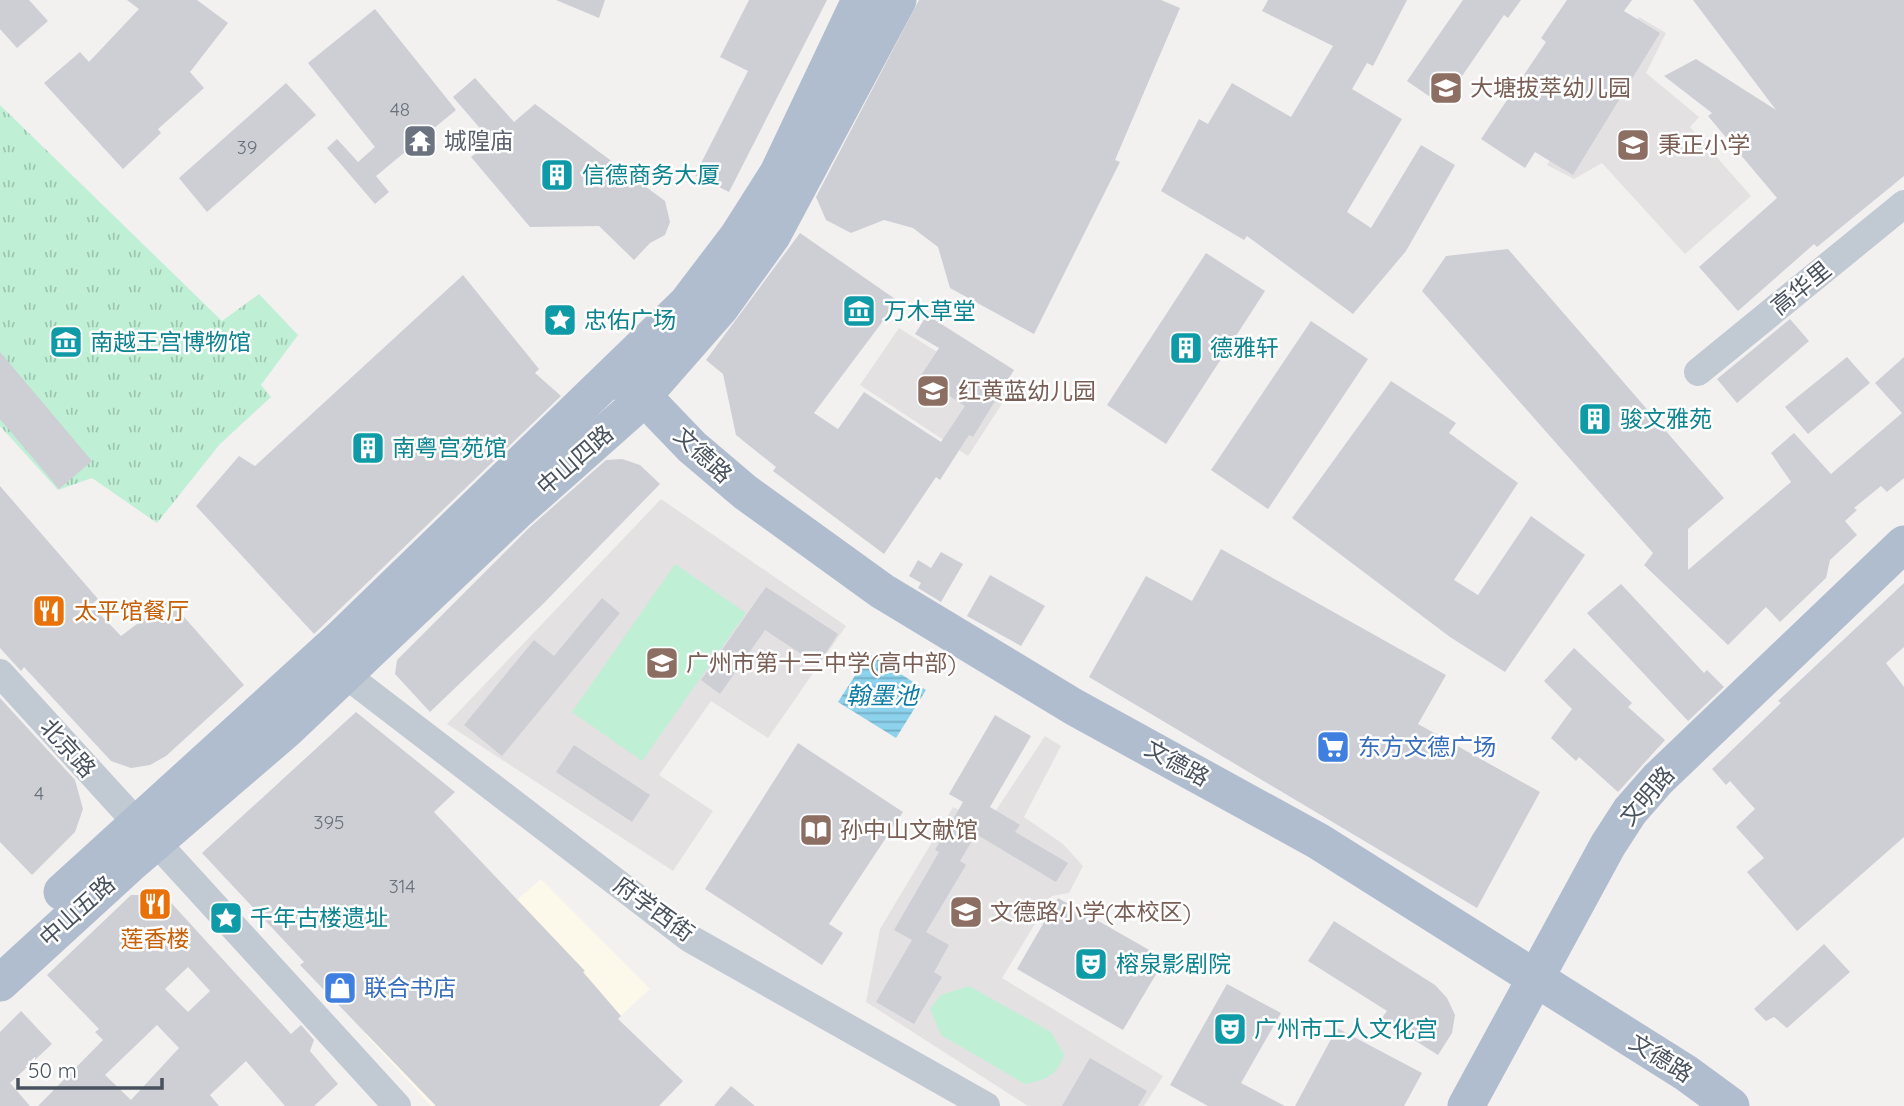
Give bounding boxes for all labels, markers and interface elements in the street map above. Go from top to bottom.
school or university icon: 大塘拔萃幼儿园 [1427,69,1465,107]
place label: 大塘拔萃幼儿园 [1470,73,1631,102]
house number: 48 [390,97,410,121]
temple icon: 城隍庙 [401,122,439,160]
place label: 城隍庙 [444,126,513,155]
school or university icon: 秉正小学 [1614,126,1652,164]
place label: 秉正小学 [1658,130,1750,159]
house number: 39 [237,135,257,159]
building icon: 信德商务大厦 [538,156,576,194]
place label: 信德商务大厦 [582,160,720,189]
street label: 高华里 [1765,255,1837,321]
museum icon: 万木草堂 [840,292,878,330]
place label: 万木草堂 [884,296,976,325]
place icon: 忠佑广场 [541,301,579,339]
place label: 忠佑广场 [584,305,676,334]
museum icon: 南越王宫博物馆 [47,323,85,361]
place label: 南越王宫博物馆 [90,327,251,356]
building icon: 德雅轩 [1167,329,1205,367]
place label: 德雅轩 [1210,333,1279,362]
school or university icon: 红黄蓝幼儿园 [914,372,952,410]
place label: 红黄蓝幼儿园 [958,376,1096,405]
building icon: 骏文雅苑 [1576,400,1614,438]
place label: 骏文雅苑 [1620,404,1712,433]
street label: 中山四路 [530,419,619,501]
street label: 文德路 [668,421,738,489]
building icon: 南粤宫苑馆 [349,429,387,467]
place label: 南粤宫苑馆 [392,433,507,462]
restaurant icon: 太平馆餐厅 [30,592,68,630]
place label: 太平馆餐厅 [74,596,189,625]
school or university icon: 广州市第十三中学(高中部) [643,644,681,682]
place label: 广州市第十三中学(高中部) [686,648,956,677]
water label: 翰墨池 [846,680,920,710]
street label: 北京路 [35,712,102,783]
supermarket icon: 东方文德广场 [1314,728,1352,766]
place label: 东方文德广场 [1358,732,1496,761]
street label: 文德路 [1140,733,1214,792]
street label: 文明路 [1613,760,1680,831]
house number: 4 [34,781,44,805]
house number: 395 [314,810,344,834]
library icon: 孙中山文献馆 [797,811,835,849]
place label: 孙中山文献馆 [840,815,978,844]
street label: 中山五路 [33,869,121,952]
street label: 府学西街 [609,870,700,947]
house number: 314 [389,874,415,898]
restaurant icon: 莲香楼 [136,885,174,923]
school or university icon: 文德路小学(本校区) [947,893,985,931]
place label: 文德路小学(本校区) [990,897,1191,926]
place icon: 千年古楼遗址 [207,899,245,937]
place label: 千年古楼遗址 [250,903,388,932]
place label: 莲香楼 [121,924,190,953]
theatre icon: 榕泉影剧院 [1072,945,1110,983]
place label: 榕泉影剧院 [1116,949,1231,978]
shop icon: 联合书店 [321,969,359,1007]
place label: 联合书店 [364,973,456,1002]
theatre icon: 广州市工人文化宫 [1211,1010,1249,1048]
place label: 广州市工人文化宫 [1254,1014,1438,1043]
street label: 文德路 [1624,1027,1698,1088]
scale bar [18,1046,161,1090]
text: 50 m [28,1057,77,1083]

